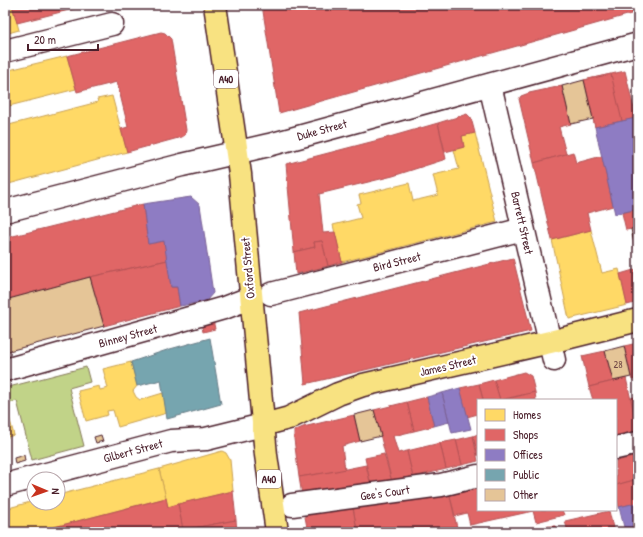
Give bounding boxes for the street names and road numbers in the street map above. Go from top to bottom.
road number: A40 [214,70,238,88]
street label: Duke Street [295,114,350,144]
street label: Barrett Street [507,190,538,257]
street label: Oxford Street [236,236,259,299]
street label: Bird Street [371,247,423,276]
street label: Binney Street [97,319,160,352]
street label: James Street [418,351,479,380]
street label: Gilbert Street [101,434,165,467]
road number: A40 [257,470,281,488]
street label: Gee's Court [359,481,412,504]

